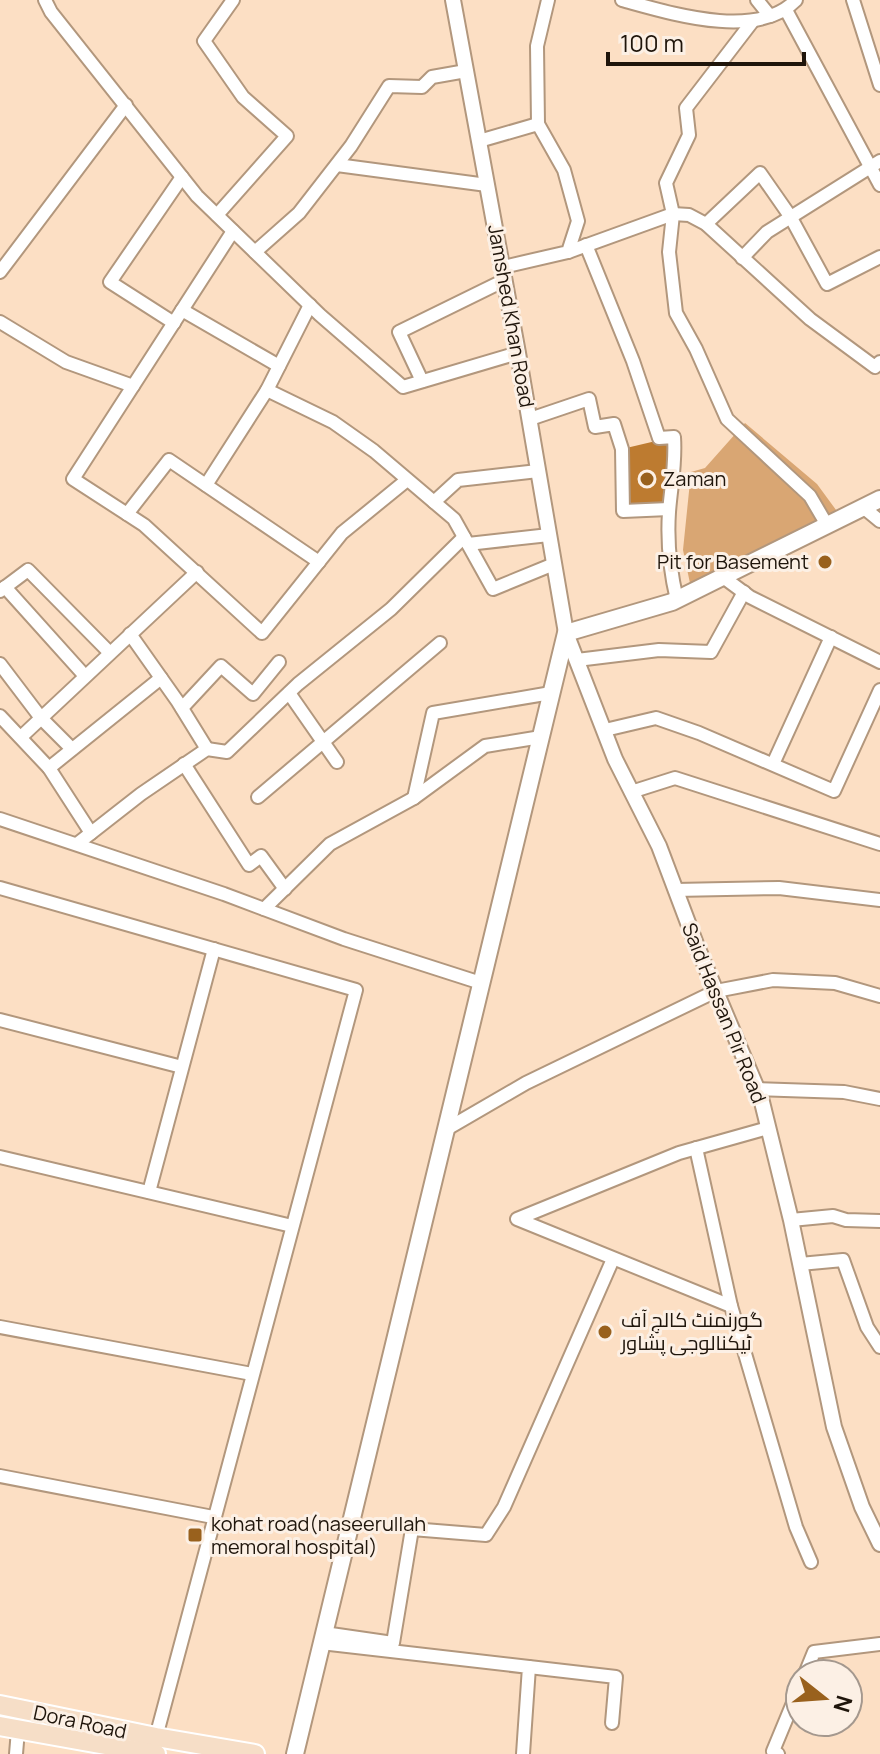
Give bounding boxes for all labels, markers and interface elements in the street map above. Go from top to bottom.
scale bar [608,16,804,66]
text: 100 m [620,26,684,59]
street label: Jamshed Khan Road [482,222,541,410]
place label: Zaman [663,465,726,492]
marker: Zaman [638,470,656,488]
place label: Pit for Basement [657,548,809,575]
marker: Pit for Basement [816,553,834,571]
street label: Said Hassan Pir Road [676,919,773,1107]
place label: گورنمنٹ کالج آف ٹیکنالوجی پشاور [620,1306,763,1356]
marker: گورنمنٹ کالج آف ٹیکنالوجی پشاور [596,1323,614,1341]
place label: kohat road(naseerullah memoral hospital) [211,1510,426,1560]
marker: kohat road(naseerullah memoral hospital) [186,1526,204,1544]
north arrow [784,1658,864,1738]
text: N [826,1692,860,1716]
street label: Dora Road [31,1698,129,1745]

